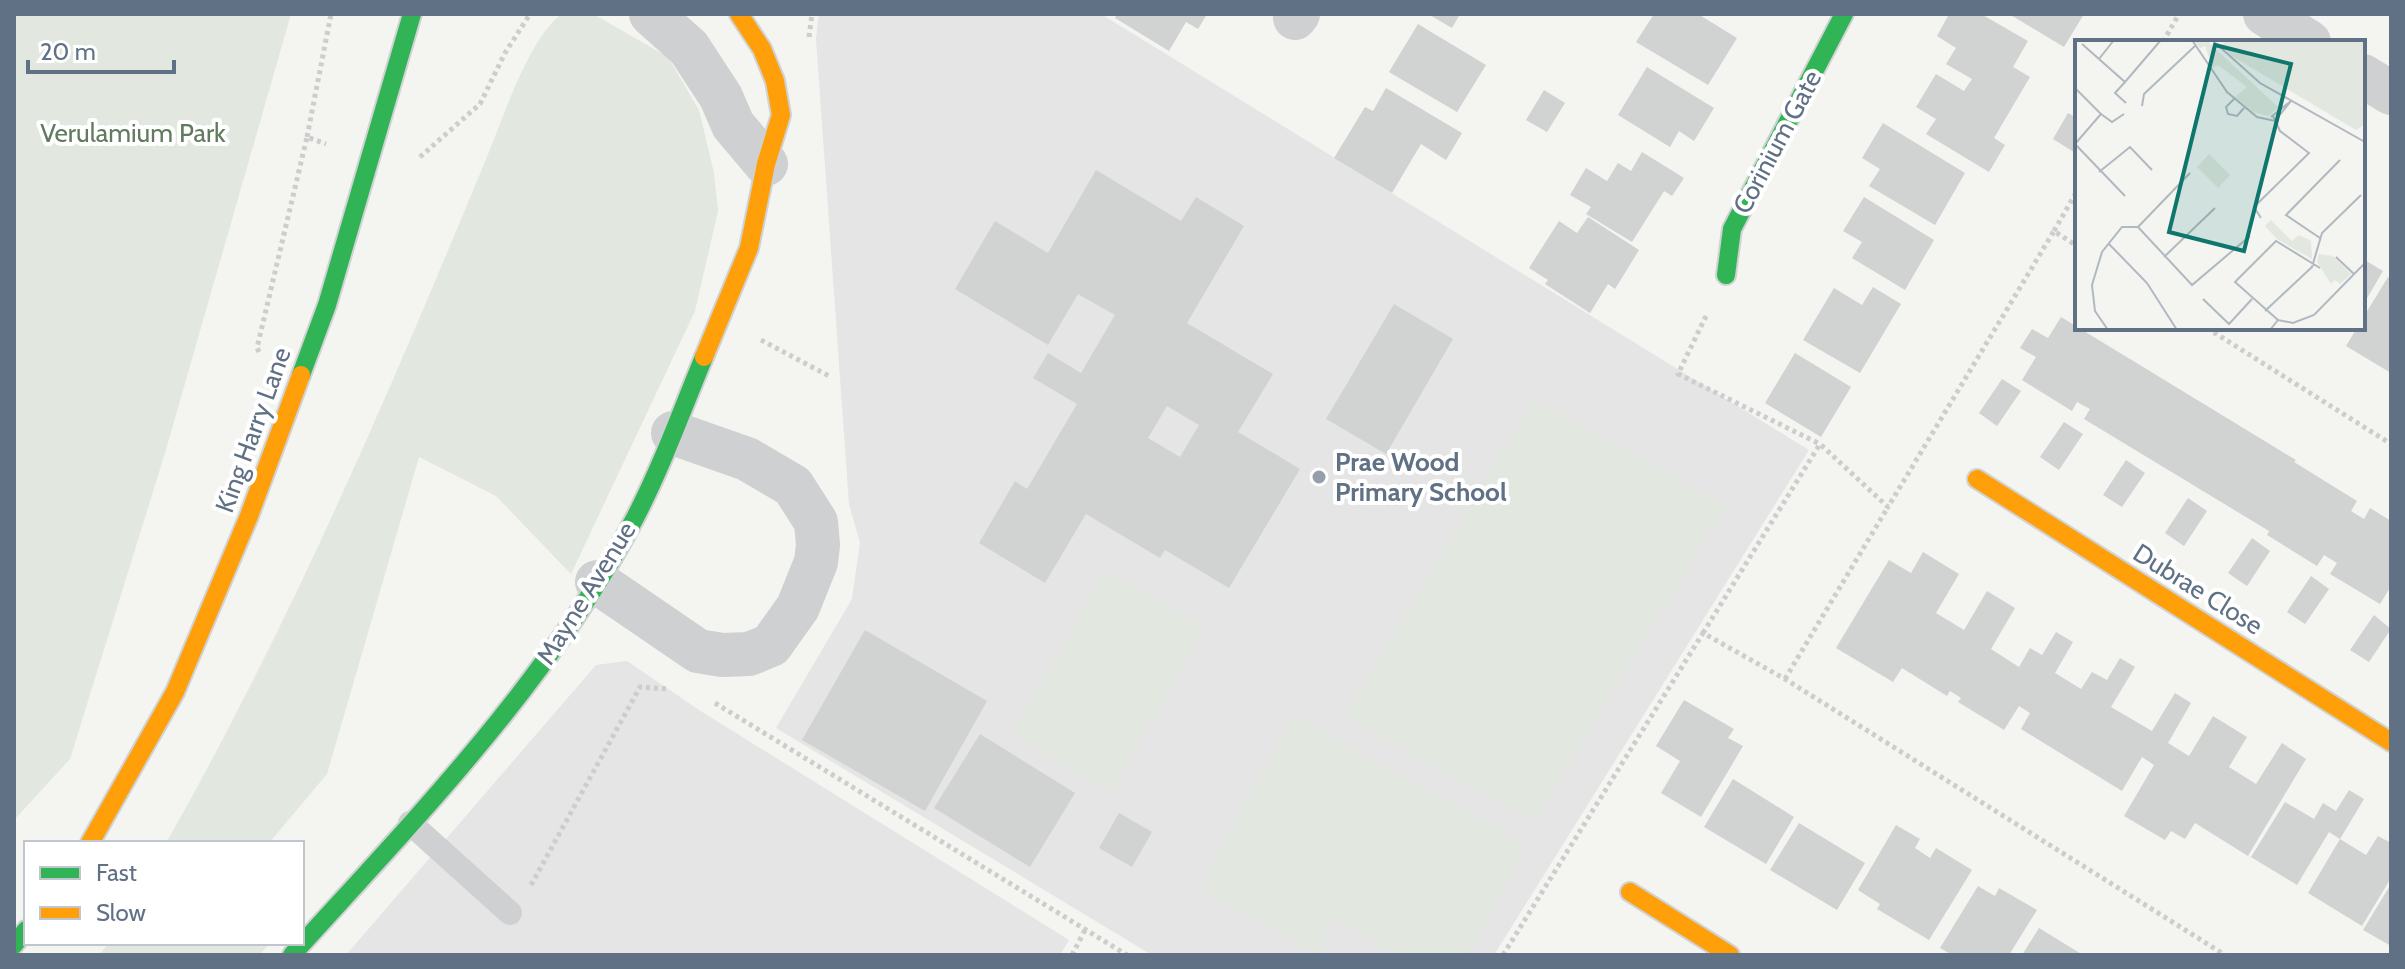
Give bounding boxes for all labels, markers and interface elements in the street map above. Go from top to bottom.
scale bar [28,24,174,74]
text: 20 m [40,37,96,66]
inset map [2075,40,2365,330]
street label: Corinium Gate [1726,65,1828,219]
park label: Verulamium Park [40,117,226,149]
street label: King Harry Lane [208,343,298,517]
place label: Prae Wood Primary School [1335,446,1507,508]
marker: Prae Wood Primary School [1310,468,1328,486]
street label: Mayne Avenue [529,516,643,670]
street label: Dubrae Close [2127,537,2269,641]
legend [24,841,304,945]
text: Fast [96,858,137,887]
text: Slow [96,898,146,927]

